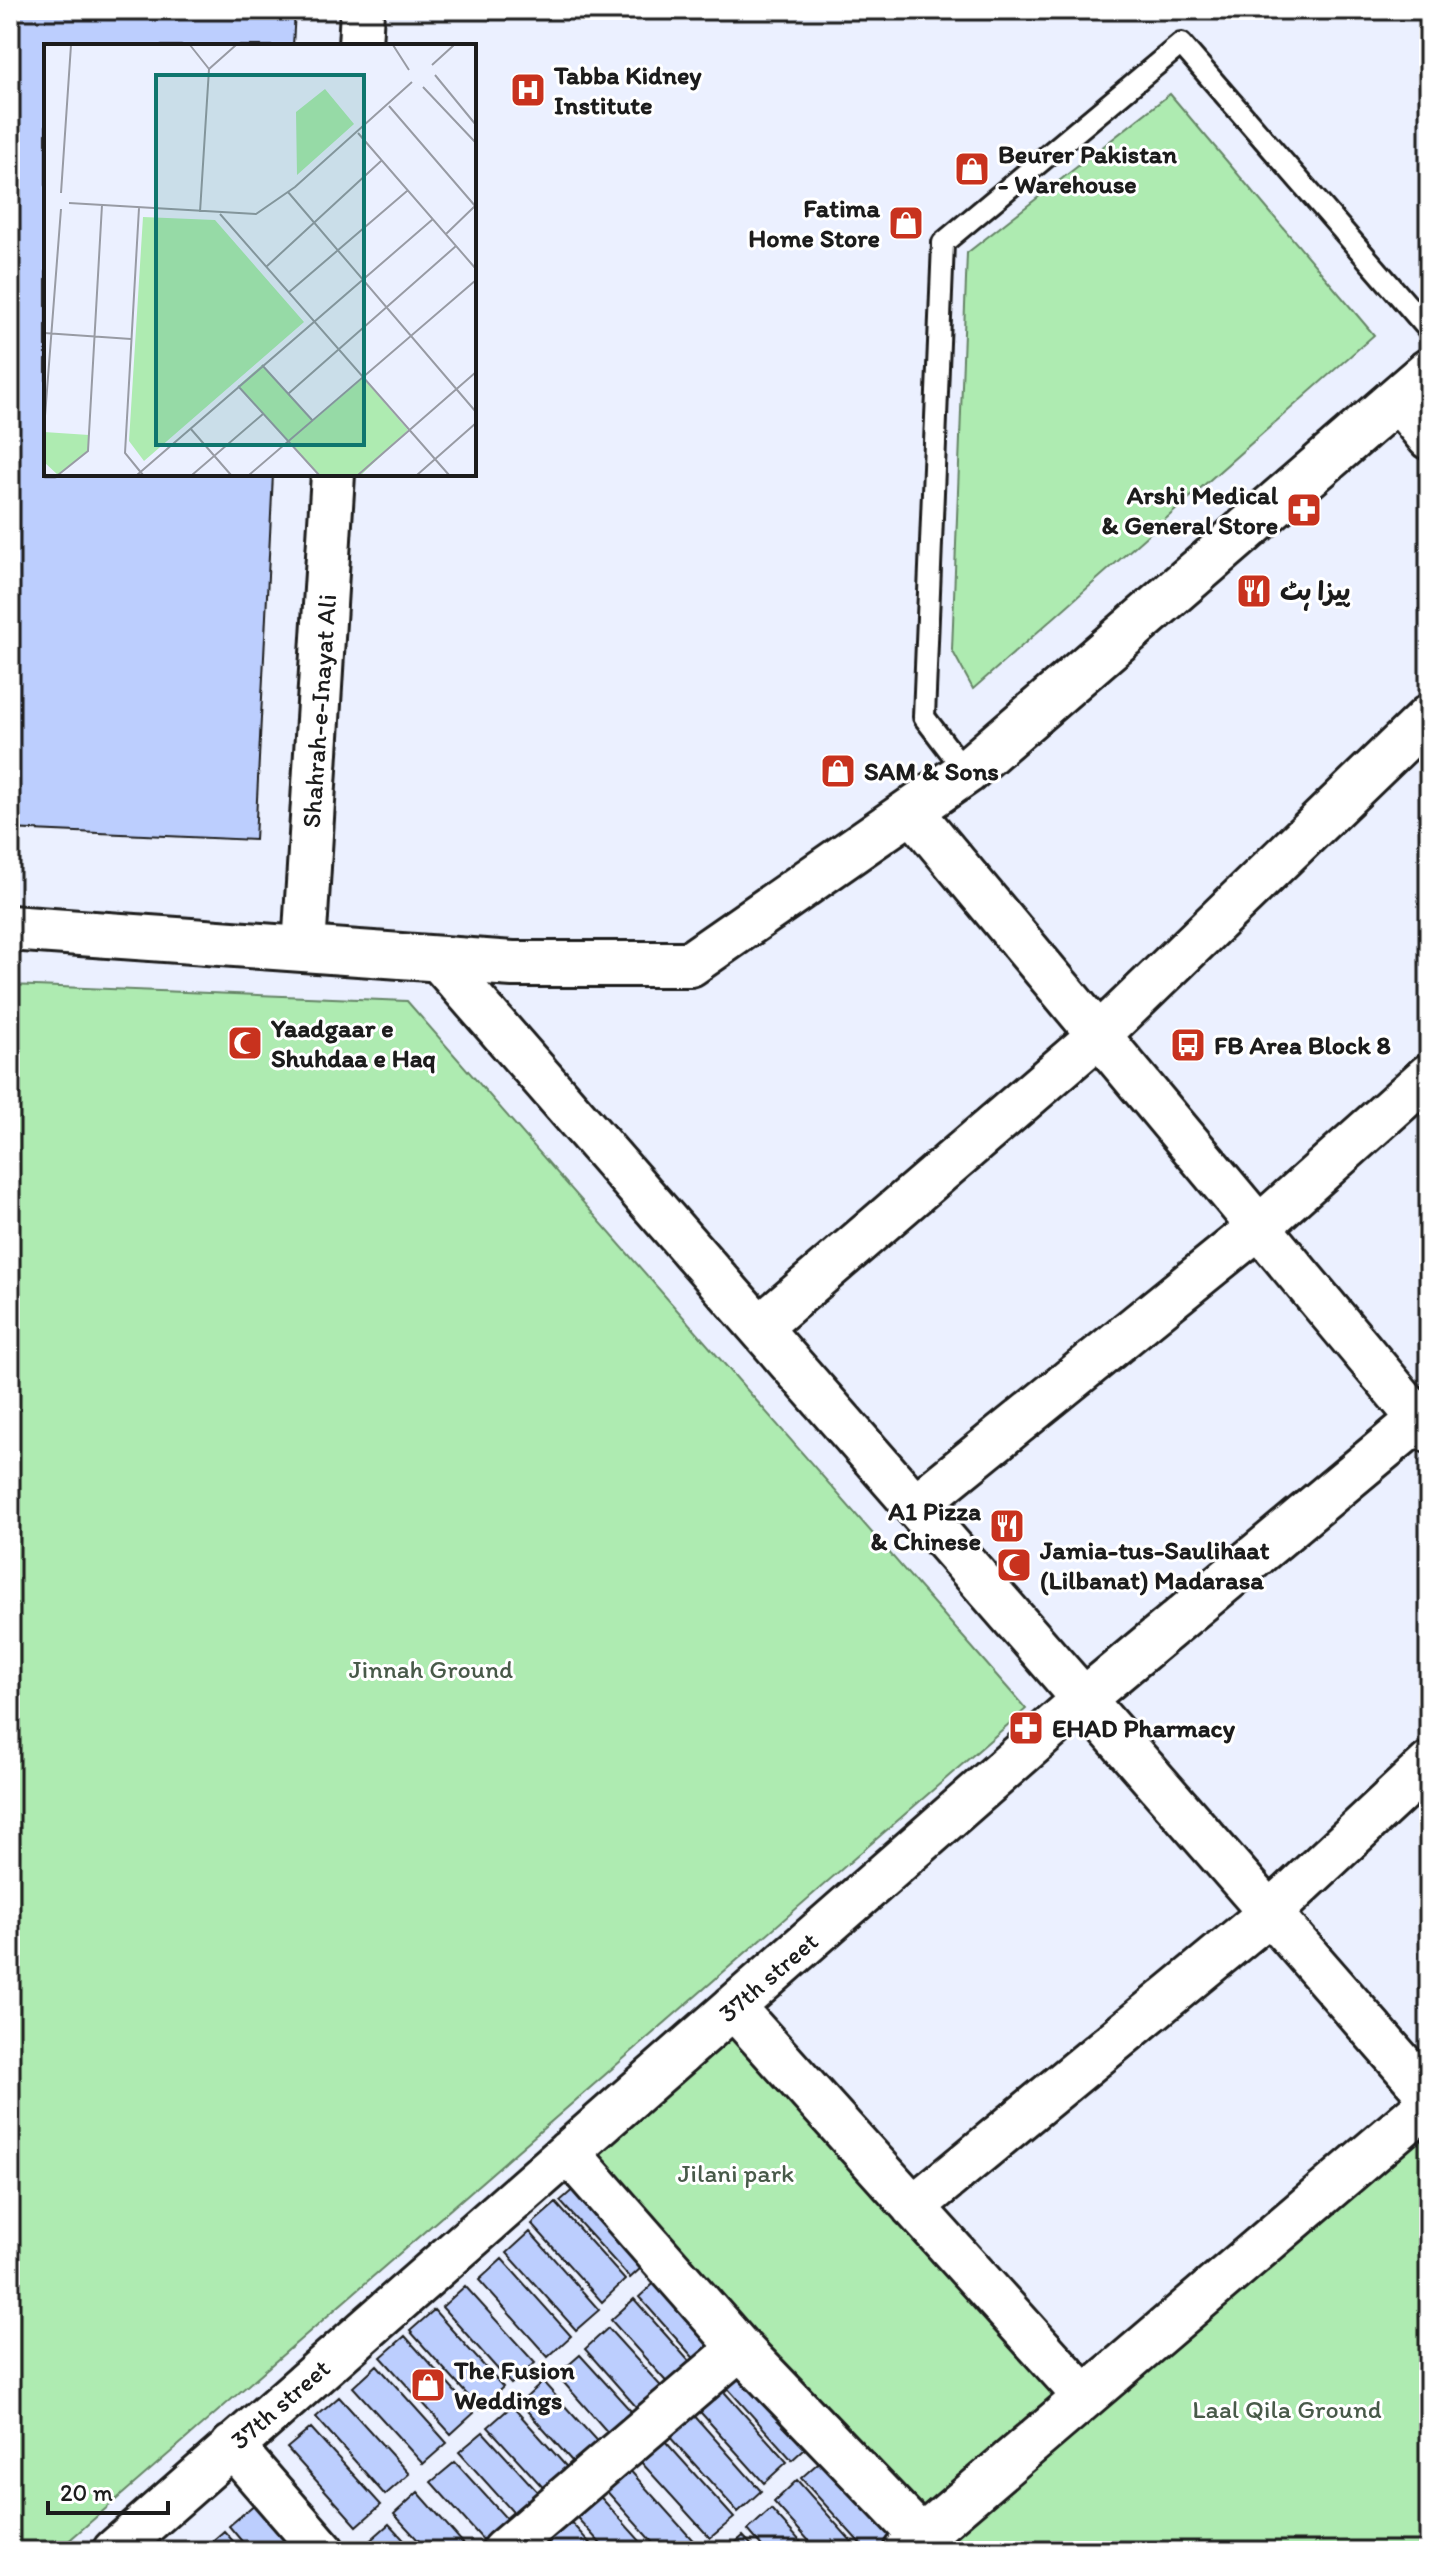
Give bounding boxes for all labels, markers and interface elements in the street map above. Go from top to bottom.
inset map [44,44,476,476]
place label: Tabba Kidney Institute [553,59,702,121]
hospital icon: Tabba Kidney Institute [509,71,547,109]
place label: Beurer Pakistan - Warehouse [998,138,1177,200]
shop icon: Beurer Pakistan - Warehouse [953,150,991,188]
place label: Fatima Home Store [748,192,880,254]
shop icon: Fatima Home Store [887,204,925,242]
place label: Arshi Medical & General Store [1102,479,1279,541]
pharmacy icon: Arshi Medical & General Store [1285,491,1323,529]
restaurant icon: پیزا ہٹ [1235,572,1273,610]
place label: پیزا ہٹ [1280,575,1351,611]
street label: Shahrah-e-Inayat Ali [295,593,343,829]
shop icon: SAM & Sons [819,752,857,790]
place label: SAM & Sons [864,755,999,787]
place label: Yaadgaar e Shuhdaa e Haq [270,1012,436,1074]
mosque icon: Yaadgaar e Shuhdaa e Haq [226,1024,264,1062]
bus stop icon: FB Area Block 8 [1169,1026,1207,1064]
place label: FB Area Block 8 [1214,1029,1391,1061]
place label: A1 Pizza & Chinese [871,1495,981,1557]
restaurant icon: A1 Pizza & Chinese [988,1507,1026,1545]
place label: Jamia-tus-Saulihaat (Lilbanat) Madarasa [1039,1534,1270,1596]
mosque icon: Jamia-tus-Saulihaat (Lilbanat) Madarasa [995,1546,1033,1584]
park label: Jinnah Ground [349,1653,513,1685]
pharmacy icon: EHAD Pharmacy [1007,1709,1045,1747]
place label: EHAD Pharmacy [1052,1712,1236,1744]
street label: 37th street [712,1925,825,2029]
park label: Jilani park [678,2157,794,2189]
street label: 37th street [224,2352,337,2456]
place label: The Fusion Weddings [453,2354,575,2416]
shop icon: The Fusion Weddings [409,2366,447,2404]
park label: Laal Qila Ground [1192,2393,1382,2425]
scale bar [48,2465,168,2515]
text: 20 m [60,2478,113,2507]

